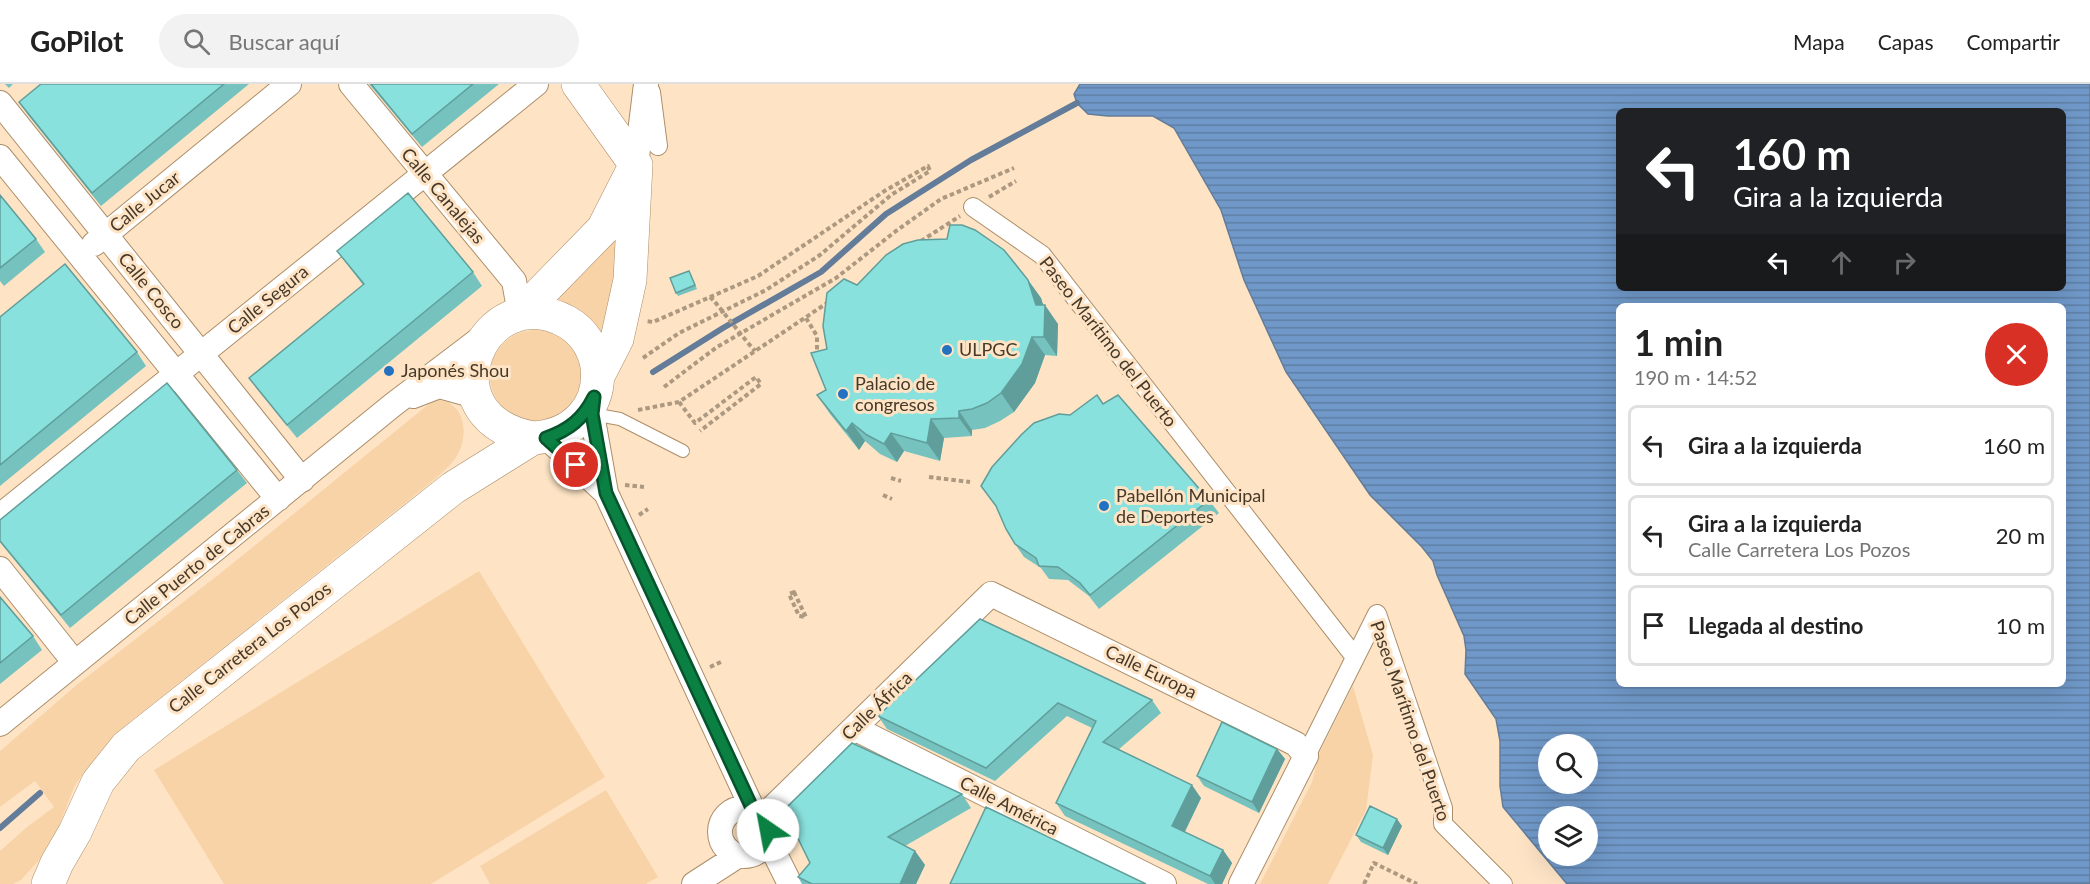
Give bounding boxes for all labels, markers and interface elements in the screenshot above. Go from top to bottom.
search box [159,14,579,68]
text: GoPilot [30,24,123,58]
icon: search [180,25,213,58]
text: Buscar aquí [228,28,340,55]
text: Mapa [1793,29,1845,54]
text: Capas [1878,29,1934,54]
text: Compartir [1967,29,2060,54]
text: 160 m [1733,129,1851,179]
icon: left [1634,132,1712,210]
street label: Calle Canalejas [397,143,490,248]
street label: Calle Jucar [105,166,184,236]
text: Gira a la izquierda [1733,180,1943,213]
icon: left [1762,246,1795,279]
icon: ahead [1825,246,1858,279]
icon: right [1888,246,1921,279]
street label: Calle Cosco [114,248,189,333]
street label: Paseo Marítimo del Puerto [1035,252,1182,431]
street label: Calle Segura [223,260,312,338]
text: 1 min [1634,320,1723,364]
button: close [1985,323,2048,386]
place label: ULPGC [959,338,1017,360]
marker: ULPGC [940,343,954,357]
place label: Japonés Shou [401,359,509,381]
marker: Japonés Shou [382,364,396,378]
text: 190 m · 14:52 [1634,365,1757,389]
place label: Palacio de congresos [855,372,935,415]
marker: Palacio de congresos [836,387,850,401]
icon: left [1637,429,1670,462]
text: Gira a la izquierda [1688,432,1862,459]
text: 160 m [1983,432,2045,459]
pin [550,439,601,490]
icon: arrive [559,448,592,481]
place label: Pabellón Municipal de Deportes [1116,484,1266,527]
street label: Calle Puerto de Cabras [119,499,273,629]
marker: Pabellón Municipal de Deportes [1097,499,1111,513]
text: Gira a la izquierda [1688,510,1862,537]
icon: left [1637,519,1670,552]
text: 20 m [1996,522,2045,549]
text: Calle Carretera Los Pozos [1688,537,1910,561]
street label: Calle Carretera Los Pozos [164,577,335,717]
icon: arrive [1637,609,1670,642]
text: Llegada al destino [1688,612,1864,639]
text: 10 m [1996,612,2045,639]
street label: Paseo Marítimo del Puerto [1366,618,1456,824]
street label: Calle Europa [1102,640,1201,703]
street label: Calle África [836,666,916,744]
map controls [1538,734,1598,866]
button: search [1538,734,1598,794]
street label: Calle América [956,771,1062,839]
position arrow [736,798,800,862]
button: layers [1538,806,1598,866]

